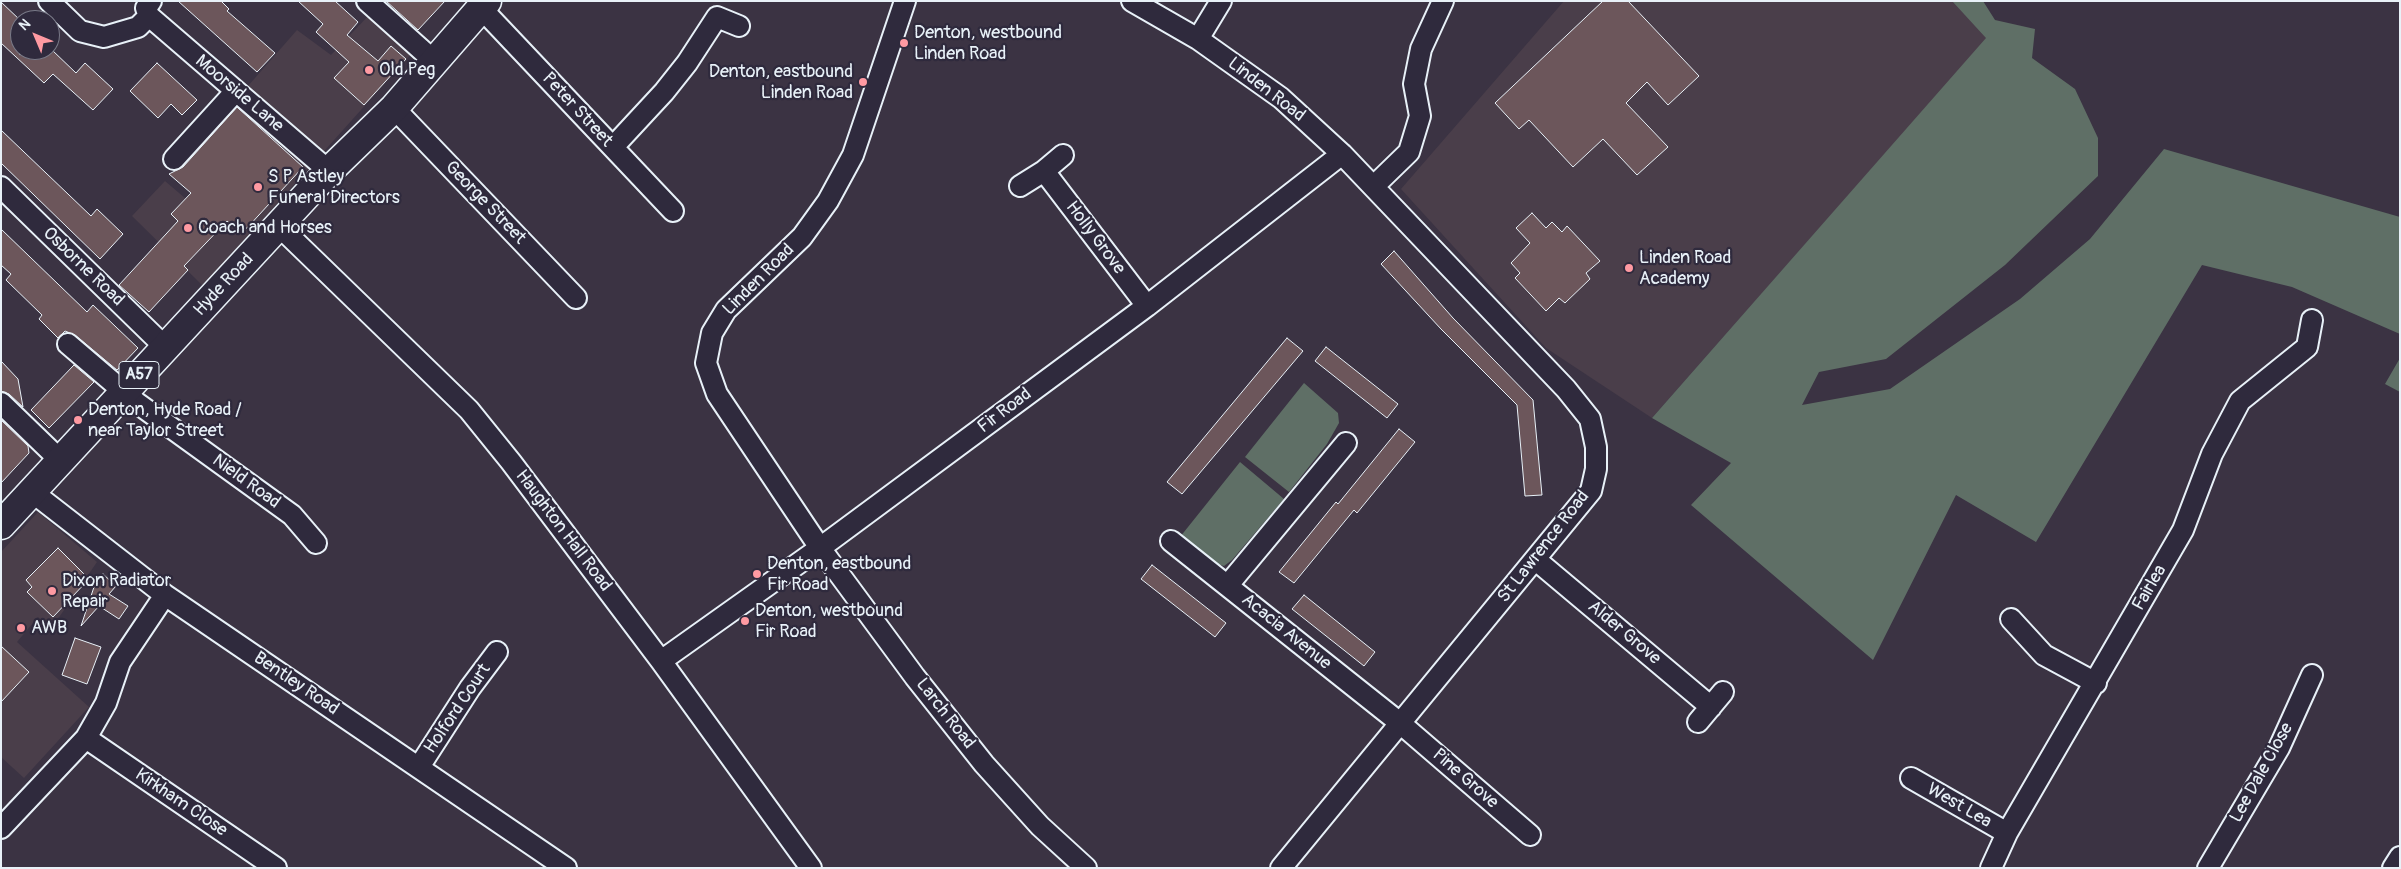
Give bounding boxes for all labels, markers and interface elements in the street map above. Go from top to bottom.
north arrow [10,10,60,60]
text: N [15,15,34,34]
place label: Denton, westbound Linden Road [914,22,1062,64]
marker: Denton, westbound Linden Road [898,37,910,49]
street label: Moorside Lane [190,51,288,137]
street label: Linden Road [1223,53,1309,127]
place label: Old Peg [379,59,435,81]
place label: Denton, eastbound Linden Road [709,61,853,104]
marker: Old Peg [363,64,375,76]
street label: Peter Street [537,68,617,152]
marker: Denton, eastbound Linden Road [857,76,869,88]
street label: George Street [440,157,530,249]
place label: S P Astley Funeral Directors [268,166,400,208]
marker: S P Astley Funeral Directors [252,181,264,193]
street label: Holly Grove [1061,197,1129,279]
place label: Coach and Horses [198,217,332,239]
marker: Coach and Horses [182,222,194,234]
street label: Osborne Road [38,223,128,311]
street label: Linden Road [719,240,799,320]
place label: Linden Road Academy [1639,247,1731,290]
street label: Hyde Road [189,249,259,321]
marker: Linden Road Academy [1623,262,1635,274]
road number: A57 [119,362,159,388]
street label: Fir Road [974,384,1036,438]
place label: Denton, Hyde Road / near Taylor Street [88,399,242,442]
marker: Denton, Hyde Road / near Taylor Street [72,414,84,426]
street label: Nield Road [208,450,284,514]
street label: Haughton Hall Road [510,466,616,596]
street label: St Lawrence Road [1494,487,1594,607]
place label: Denton, eastbound Fir Road [767,553,911,596]
street label: Fairlea [2128,561,2172,615]
marker: Denton, eastbound Fir Road [751,568,763,580]
place label: Dixon Radiator Repair [62,570,171,612]
marker: Dixon Radiator Repair [46,585,58,597]
street label: Acacia Avenue [1237,589,1335,675]
street label: Alder Grove [1583,596,1665,670]
place label: Denton, westbound Fir Road [755,600,903,642]
marker: Denton, westbound Fir Road [739,615,751,627]
place label: AWB [31,617,67,639]
marker: AWB [15,622,27,634]
street label: Bentley Road [249,648,343,720]
street label: Holford Court [420,660,496,758]
street label: Larch Road [911,674,979,754]
street label: Lee Dale Close [2226,719,2298,827]
street label: Pine Grove [1428,744,1502,814]
street label: Kirkham Close [131,764,231,842]
street label: West Lea [1923,779,1995,833]

